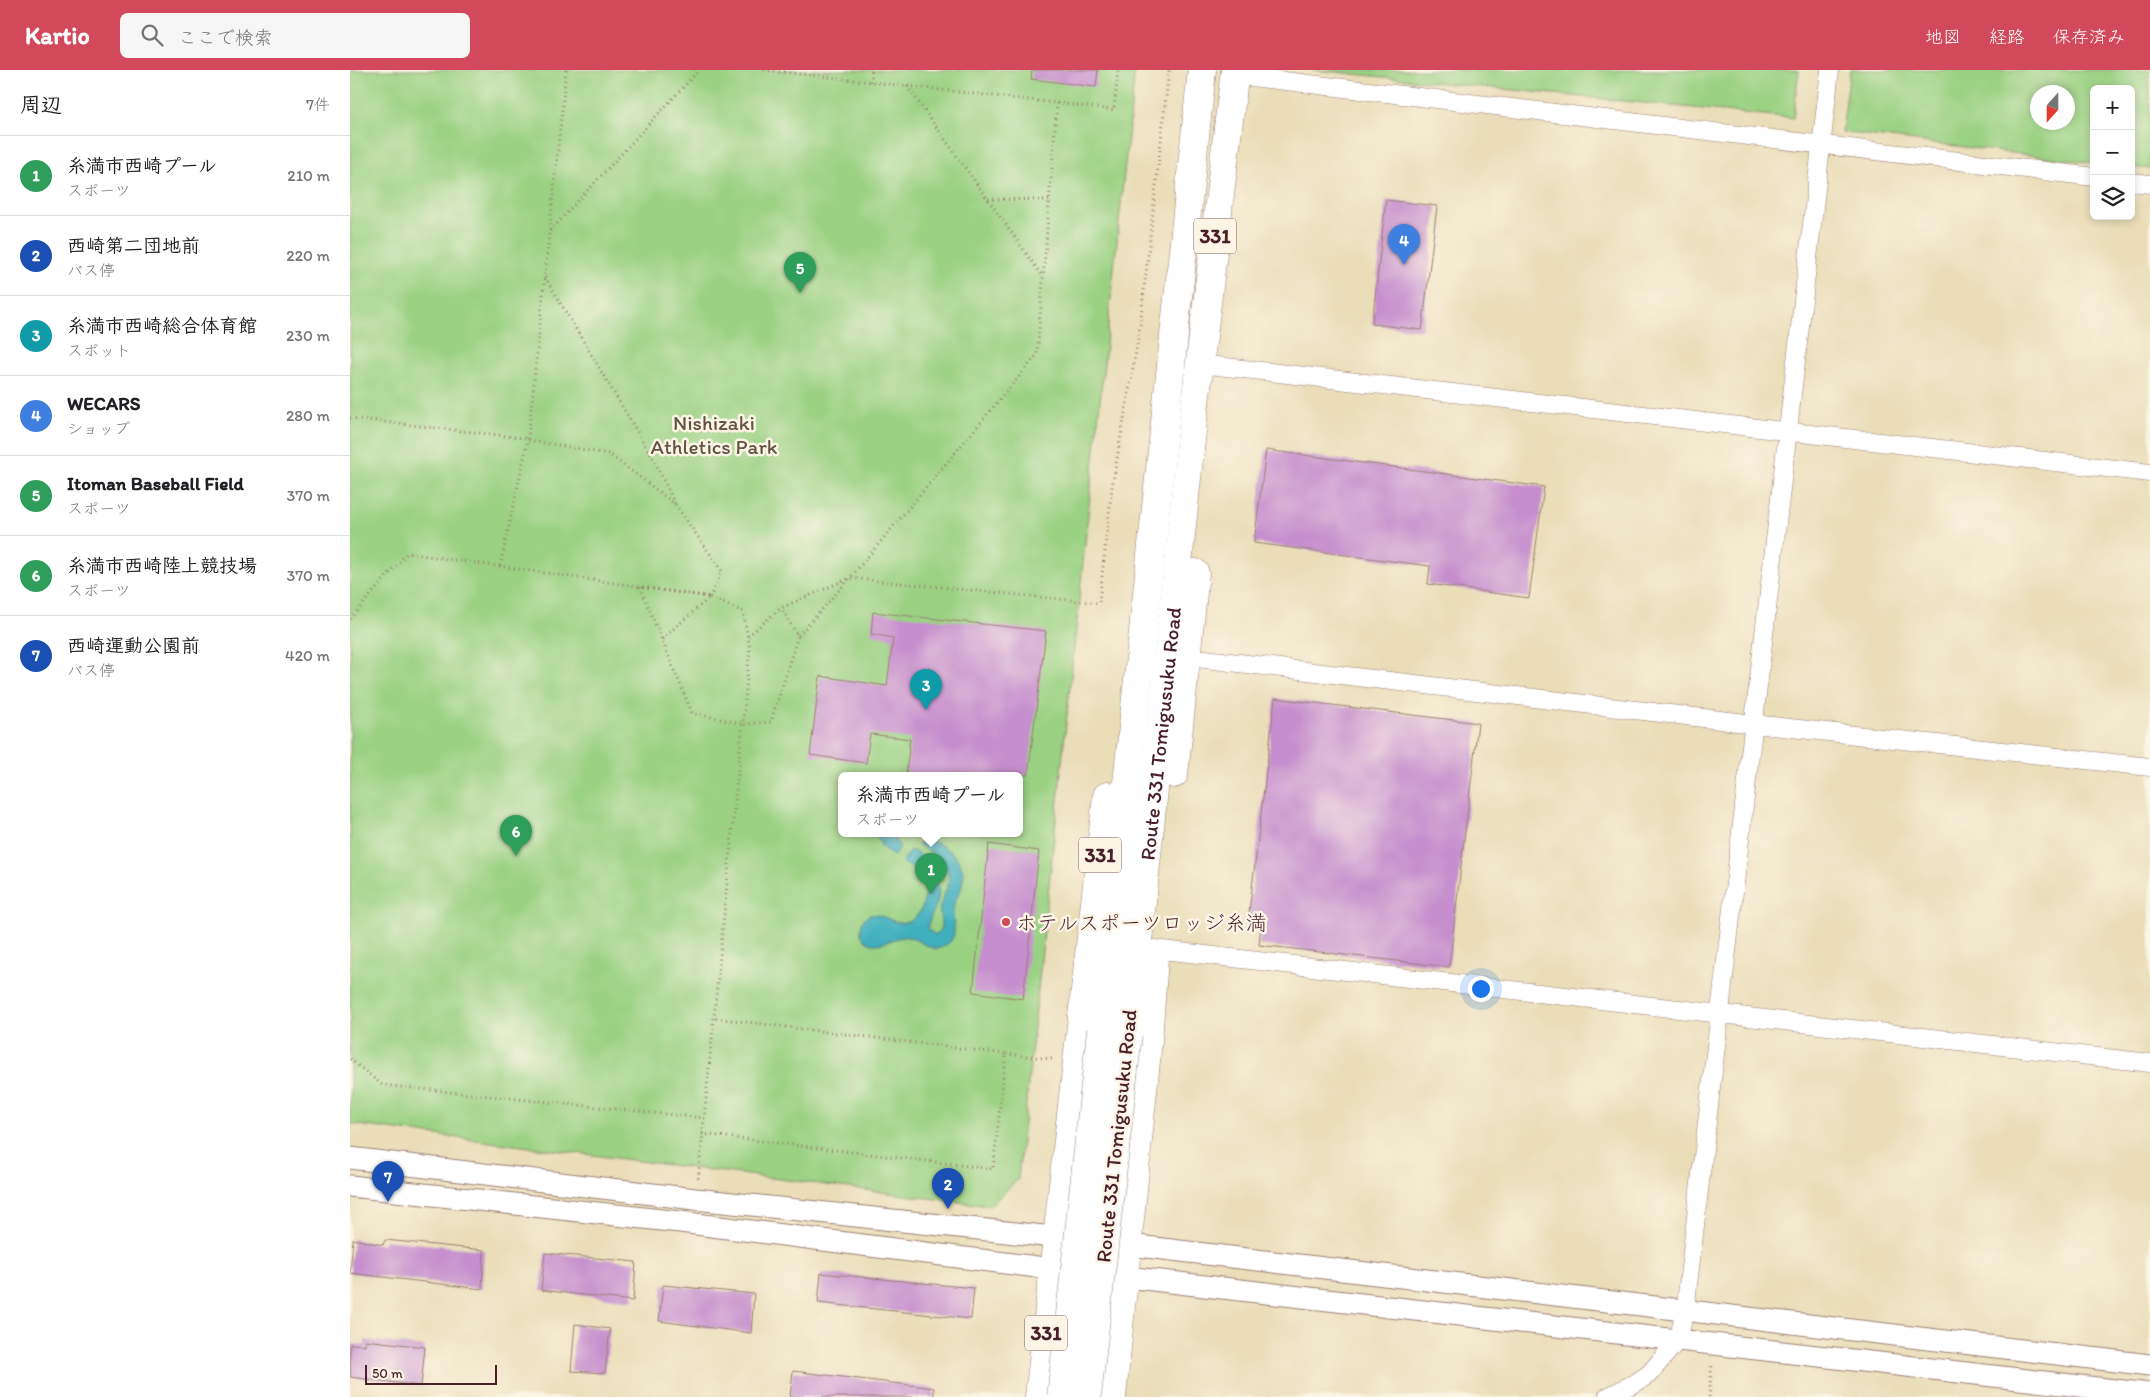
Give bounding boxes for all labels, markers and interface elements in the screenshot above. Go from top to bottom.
search box [120,13,470,58]
text: Kartio [25,21,90,50]
icon: search [138,21,166,49]
text: ここで検索 [178,26,273,49]
text: 地図 [1925,26,1961,48]
text: 経路 [1989,26,2025,48]
text: 保存済み [2053,26,2125,48]
north arrow [2030,85,2075,130]
map controls [2090,85,2135,220]
button: + [2090,85,2135,130]
text: 周辺 [20,92,62,117]
text: 7件 [306,95,330,114]
button: − [2090,130,2135,175]
text: 糸満市西崎プール [67,154,217,177]
text: 1 [32,166,40,185]
text: 210 m [287,166,330,185]
button: layers [2090,175,2135,220]
text: スポーツ [67,181,131,200]
road number: 331 [1194,218,1236,254]
pin: 4 [1388,224,1420,265]
text: 西崎第二団地前 [67,234,200,257]
text: 2 [32,246,40,265]
text: 220 m [286,246,330,265]
pin: 5 [784,252,816,293]
text: バス停 [67,261,115,280]
text: 糸満市西崎総合体育館 [67,314,257,337]
text: 3 [32,326,40,345]
text: 230 m [286,326,330,345]
text: スポット [67,341,131,360]
text: WECARS [67,392,141,415]
text: 4 [31,406,41,425]
text: 280 m [286,406,330,425]
park label: Nishizaki Athletics Park [651,410,778,459]
text: ショップ [67,419,130,438]
text: Itoman Baseball Field [67,472,244,495]
text: 5 [32,486,40,505]
text: 370 m [286,486,330,505]
text: スポーツ [67,499,131,518]
text: 糸満市西崎陸上競技場 [67,554,257,577]
text: 6 [32,566,40,585]
text: 370 m [286,566,330,585]
text: スポーツ [67,581,131,600]
street label: Route 331 Tomigusuku Road [1134,606,1186,862]
text: 西崎運動公園前 [67,634,200,657]
text: 7 [32,646,40,665]
text: 420 m [285,646,330,665]
text: バス停 [67,661,115,680]
pin: 3 [910,669,942,710]
popup [838,772,1023,837]
text: 糸満市西崎プール [855,783,1006,806]
text: スポーツ [855,810,919,829]
pin: 6 [500,815,532,856]
road number: 331 [1079,838,1121,872]
pin: 1 [915,853,947,894]
place label: ホテルスポーツロッジ糸満 [1016,910,1267,935]
marker: ホテルスポーツロッジ糸満 [1000,916,1012,928]
your location [1468,976,1494,1002]
street label: Route 331 Tomigusuku Road [1090,1008,1142,1264]
pin: 7 [372,1161,404,1202]
pin: 2 [932,1168,964,1209]
road number: 331 [1025,1316,1067,1350]
scale bar [365,1362,498,1385]
text: 50 m [372,1365,403,1382]

